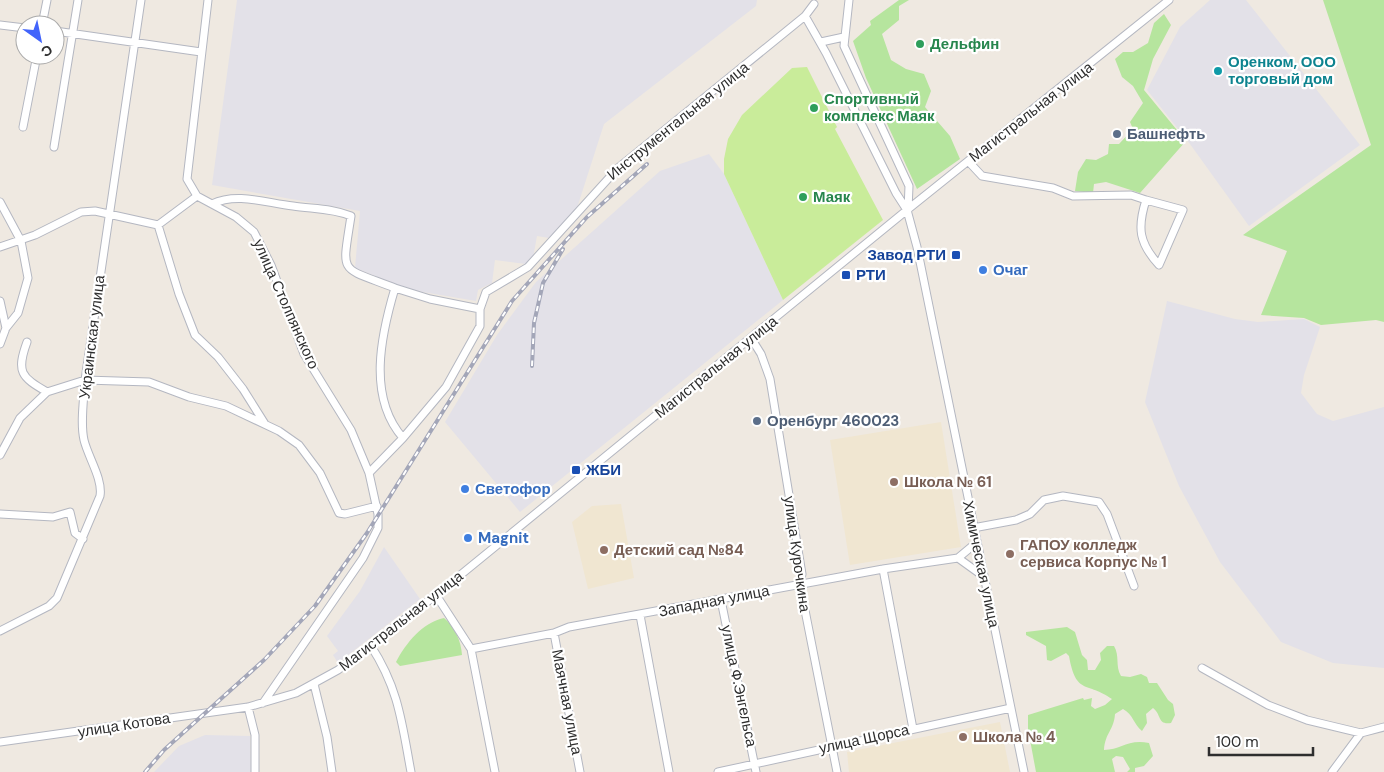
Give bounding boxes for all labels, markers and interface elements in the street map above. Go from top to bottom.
north arrow [15,15,65,65]
place label: Дельфин [930,34,999,54]
marker: Дельфин [914,38,926,50]
text: С [38,41,56,61]
place label: Оренком, ООО торговый дом [1228,52,1336,89]
street label: Инструментальная улица [603,57,754,185]
street label: Магистральная улица [965,57,1098,167]
marker: Оренком, ООО торговый дом [1212,65,1224,77]
place label: Спортивный комплекс Маяк [824,89,935,126]
marker: Спортивный комплекс Маяк [808,102,820,114]
place label: Башнефть [1127,124,1206,144]
marker: Башнефть [1111,128,1123,140]
place label: Маяк [813,187,851,207]
marker: Маяк [797,191,809,203]
street label: улица Столпянского [248,236,324,372]
place label: Завод РТИ [867,245,946,265]
marker: Завод РТИ [950,249,962,261]
place label: Очаг [993,260,1028,280]
marker: Очаг [977,264,989,276]
place label: РТИ [856,265,886,285]
marker: РТИ [840,269,852,281]
street label: Украинская улица [74,273,110,400]
street label: Магистральная улица [650,311,782,423]
place label: Оренбург 460023 [767,411,899,431]
marker: Оренбург 460023 [751,415,763,427]
place label: ЖБИ [585,460,621,480]
marker: ЖБИ [570,464,582,476]
place label: Школа № 61 [904,472,992,492]
marker: Школа № 61 [888,476,900,488]
place label: Светофор [475,479,551,499]
marker: Светофор [459,483,471,495]
street label: улица Курочкина [779,495,815,614]
street label: Химическая улица [958,499,1004,630]
place label: Magnit [478,528,529,548]
marker: Magnit [462,532,474,544]
place label: ГАПОУ колледж сервиса Корпус № 1 [1020,535,1167,572]
place label: Детский сад №84 [614,540,744,560]
marker: Детский сад №84 [598,544,610,556]
marker: ГАПОУ колледж сервиса Корпус № 1 [1004,548,1016,560]
street label: Магистральная улица [335,566,468,676]
street label: Западная улица [657,580,772,622]
street label: улица Ф.Энгельса [716,623,762,749]
street label: Маячная улица [547,648,587,757]
street label: улица Котова [76,708,172,742]
street label: улица Щорса [817,720,912,758]
scale bar [1209,724,1313,756]
place label: Школа № 4 [973,727,1056,747]
marker: Школа № 4 [957,731,969,743]
text: 100 m [1216,732,1259,752]

